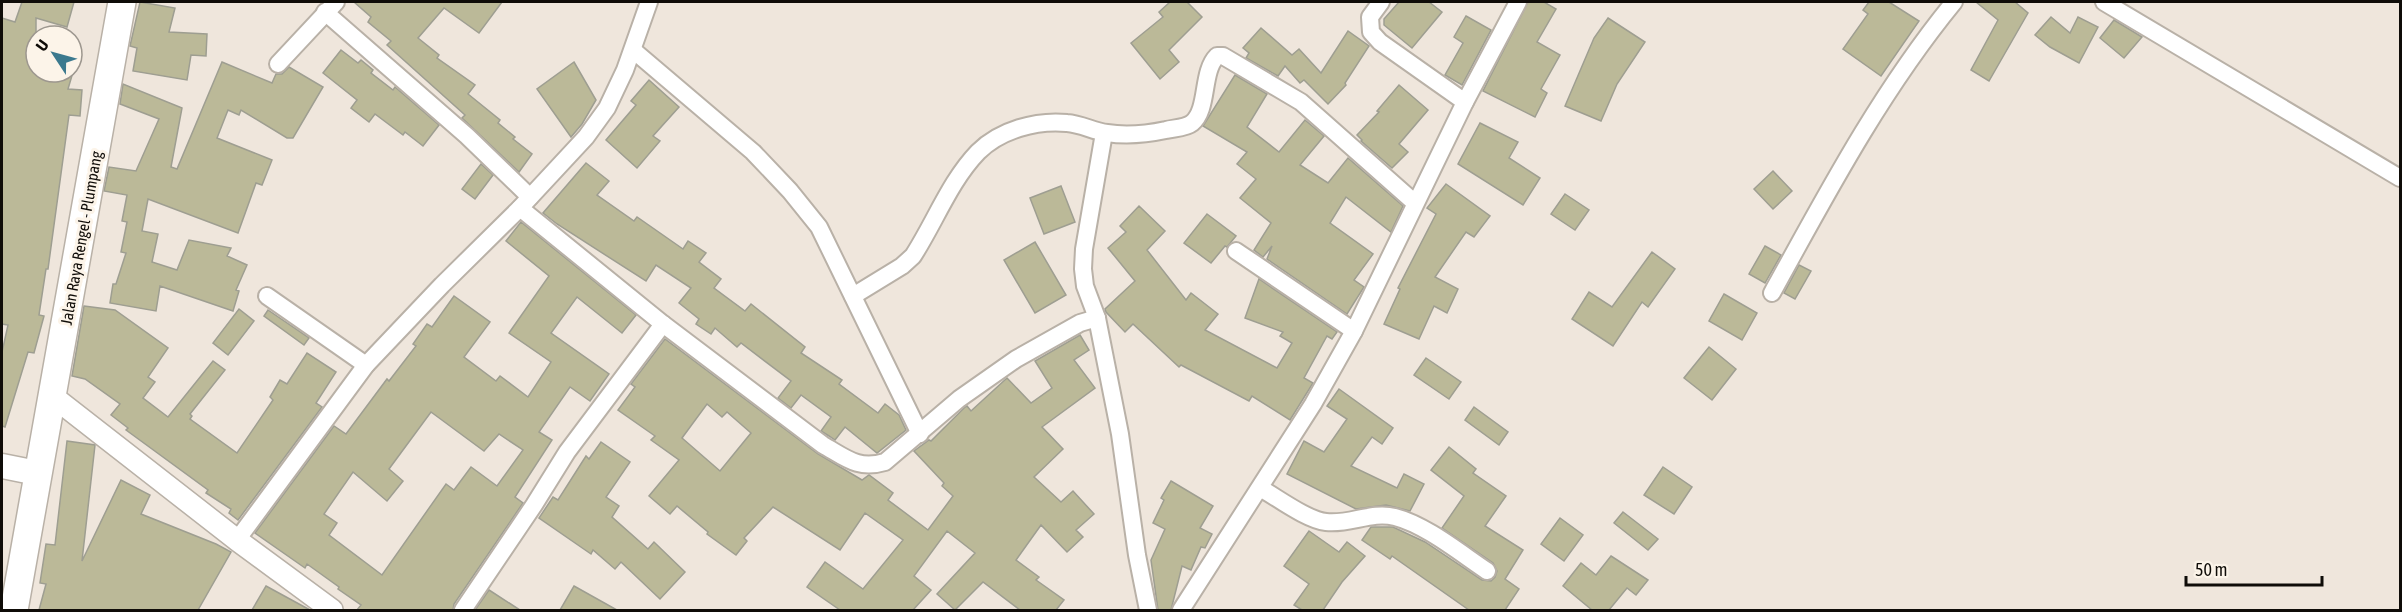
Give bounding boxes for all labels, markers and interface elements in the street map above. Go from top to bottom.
north arrow [24,24,84,84]
text: U [32,36,52,54]
street label: Jalan Raya Rengel - Plumpang [57,150,106,326]
scale bar [2186,549,2322,587]
text: 50 m [2195,559,2227,580]

